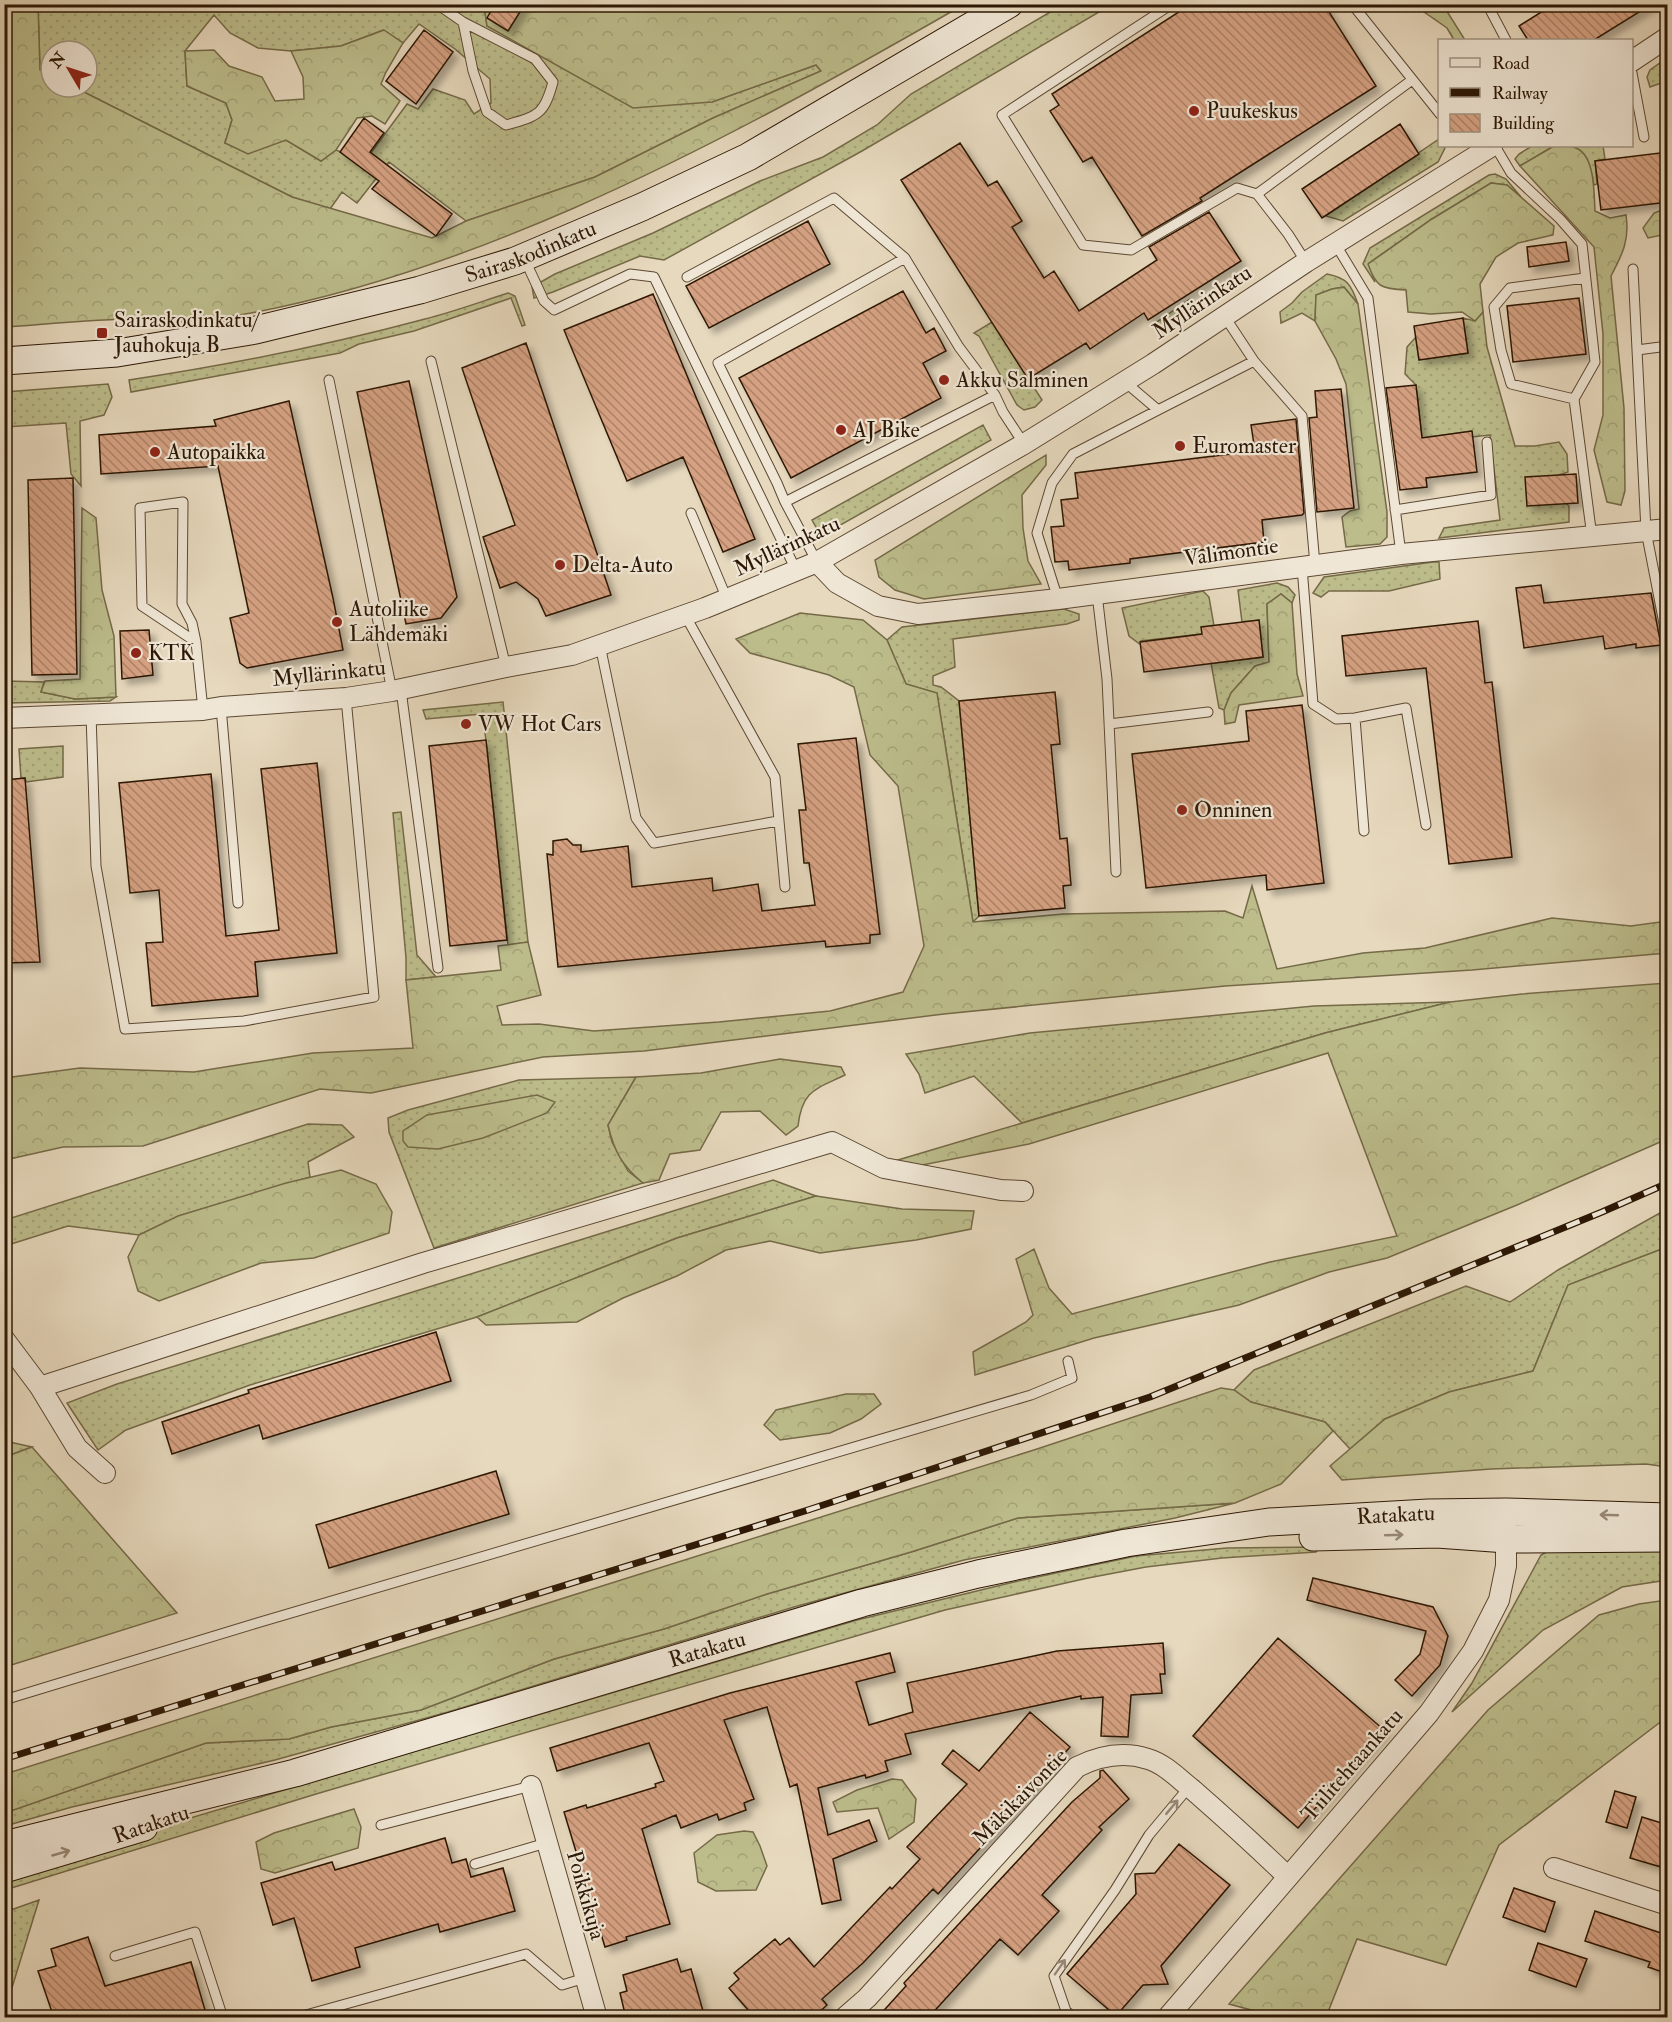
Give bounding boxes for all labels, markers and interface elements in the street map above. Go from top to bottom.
north arrow [39,39,99,99]
legend [1438,39,1633,147]
text: N [45,48,71,73]
text: Road [1492,52,1530,75]
text: Railway [1492,82,1549,105]
place label: Puukeskus [1206,97,1298,125]
marker: Puukeskus [1187,104,1201,118]
text: Building [1492,112,1555,135]
street label: Sairaskodinkatu [462,214,601,289]
street label: Myllärinkatu [1147,259,1257,345]
place label: Sairaskodinkatu/ Jauhokuja B [113,306,261,359]
marker: Sairaskodinkatu/ Jauhokuja B [95,326,109,340]
place label: Akku Salminen [955,366,1089,394]
marker: Akku Salminen [937,373,951,387]
place label: AJ Bike [852,416,920,444]
marker: AJ Bike [834,423,848,437]
place label: Euromaster [1192,432,1297,460]
place label: Autopaikka [166,438,267,467]
marker: Euromaster [1173,439,1187,453]
marker: Autopaikka [148,445,162,459]
street label: Myllärinkatu [729,509,845,583]
street label: Valimontie [1182,532,1280,572]
place label: Delta-Auto [572,551,673,579]
marker: Delta-Auto [553,558,567,572]
place label: Autoliike Lähdemäki [348,595,448,648]
marker: Autoliike Lähdemäki [330,615,344,629]
place label: KTK [148,639,195,667]
marker: KTK [129,646,143,660]
street label: Myllärinkatu [271,653,387,693]
place label: VW Hot Cars [478,710,601,738]
marker: VW Hot Cars [459,717,473,731]
place label: Onninen [1194,796,1272,824]
marker: Onninen [1175,803,1189,817]
street label: Ratakatu [1356,1499,1435,1531]
one-way arrow [1600,1510,1620,1521]
one-way arrow [1384,1529,1404,1541]
street label: Ratakatu [665,1625,749,1674]
street label: Tiilitehtaankatu [1295,1702,1409,1828]
street label: Mäkikaivontie [967,1742,1073,1852]
street label: Ratakatu [109,1798,193,1850]
one-way arrow [1165,1800,1178,1816]
one-way arrow [51,1847,70,1858]
street label: Poikkikuja [560,1847,612,1944]
one-way arrow [1054,1959,1066,1975]

